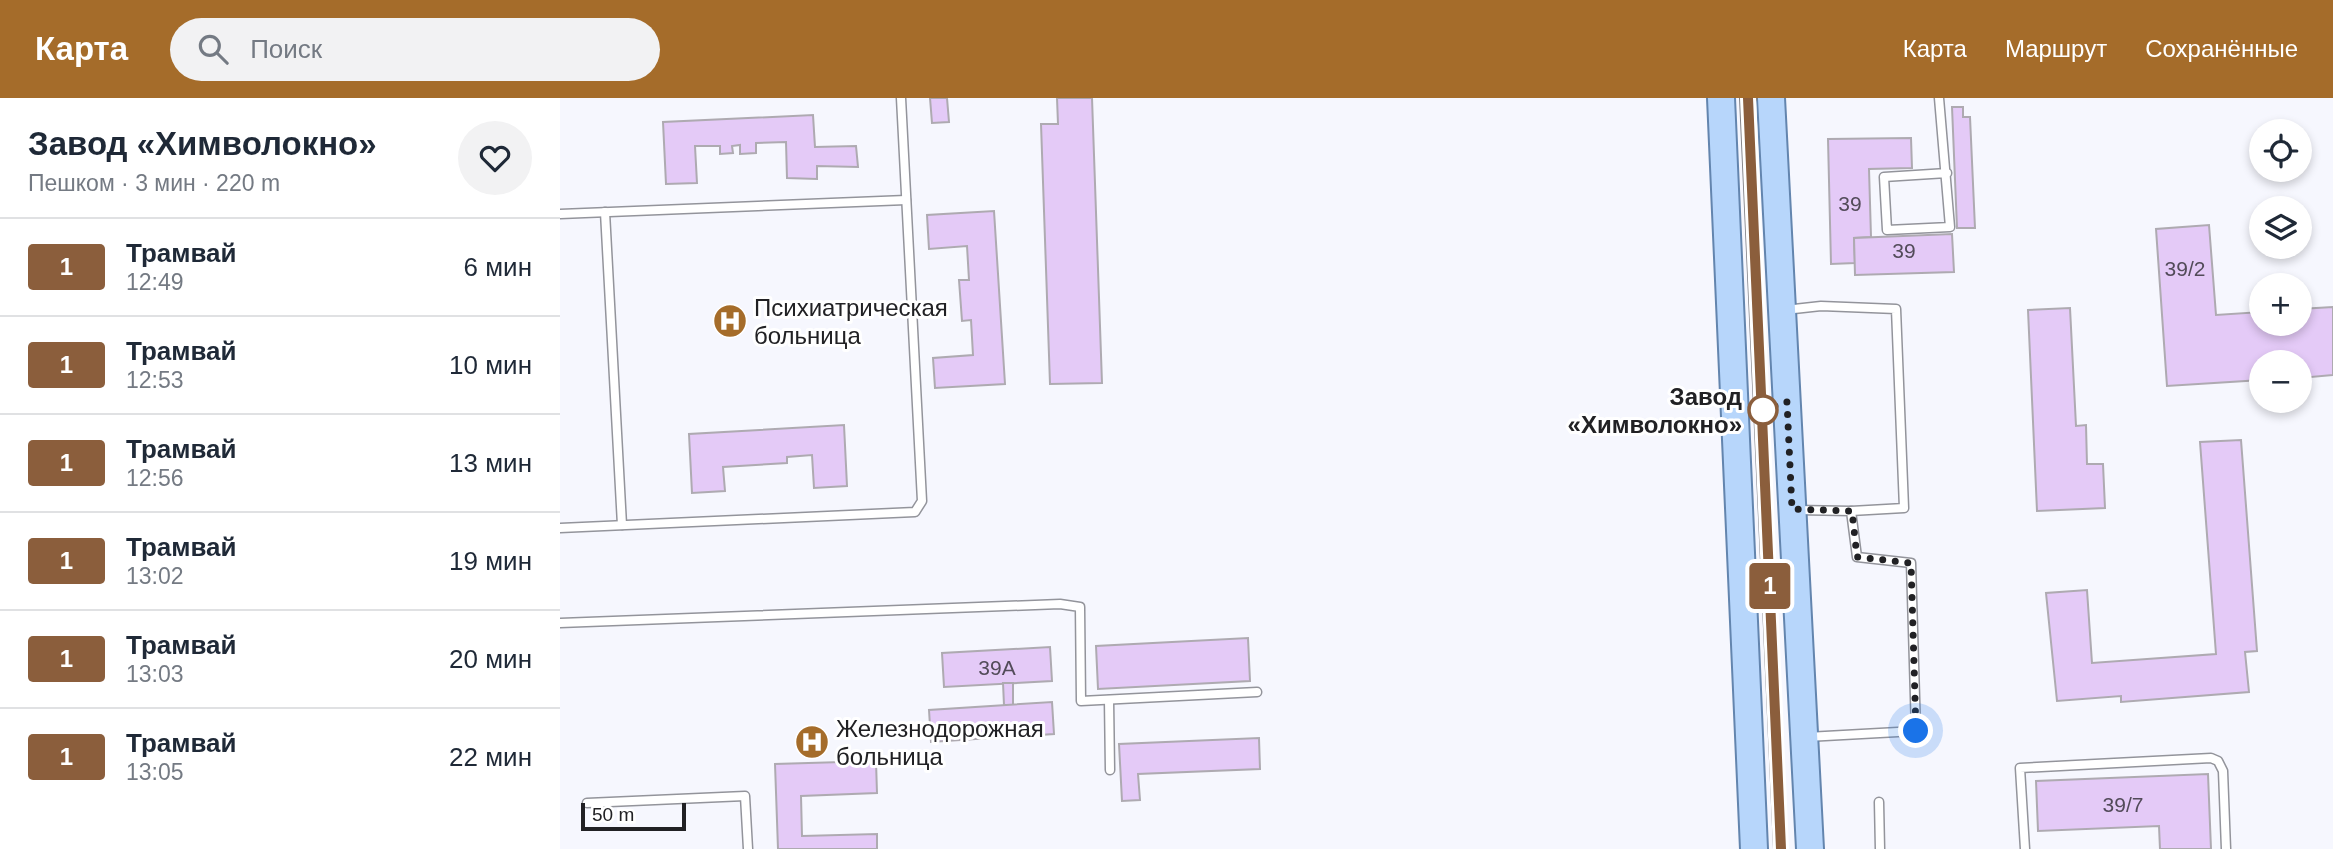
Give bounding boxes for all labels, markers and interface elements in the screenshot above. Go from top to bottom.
search box [170,18,660,81]
text: Карта [35,30,128,67]
icon: search [194,30,232,68]
text: Поиск [250,34,322,64]
text: Карта [1903,35,1967,62]
text: Маршрут [2005,35,2107,62]
text: Сохранённые [2145,35,2298,62]
map controls [2249,119,2312,413]
button: locate [2249,119,2312,182]
button: heart [458,121,532,195]
text: Завод «Химволокно» [28,125,377,162]
text: Пешком · 3 мин · 220 m [28,170,280,196]
house number: 39 [1838,192,1862,215]
button: layers [2249,196,2312,259]
text: Трамвай [126,238,237,268]
house number: 39 [1892,239,1916,262]
text: 6 мин [464,252,532,282]
text: 1 [60,253,73,280]
house number: 39/2 [2165,257,2205,280]
text: 12:49 [126,269,184,295]
button: + [2249,273,2312,336]
place label: Психиатрическая больница [754,294,948,349]
hospital icon: Психиатрическая больница [711,302,749,340]
text: Трамвай [126,336,237,366]
text: 10 мин [449,350,532,380]
button: − [2249,350,2312,413]
text: 1 [60,351,73,378]
text: 12:53 [126,367,184,393]
place label: Завод «Химволокно» [1568,383,1742,438]
marker: Завод «Химволокно» [1748,395,1778,425]
text: Трамвай [126,434,237,464]
text: 13 мин [449,448,532,478]
text: 1 [60,449,73,476]
text: 12:56 [126,465,184,491]
text: Трамвай [126,532,237,562]
text: 19 мин [449,546,532,576]
text: 1 [60,547,73,574]
text: 13:02 [126,563,184,589]
line badge: 1 [1747,563,1793,609]
text: 1 [1763,572,1777,599]
text: Трамвай [126,630,237,660]
text: 20 мин [449,644,532,674]
text: 1 [60,645,73,672]
house number: 39А [978,656,1016,679]
text: 13:03 [126,661,184,687]
your location [1898,713,1933,748]
place label: Железнодорожная больница [836,715,1044,770]
hospital icon: Железнодорожная больница [793,723,831,761]
text: Трамвай [126,728,237,758]
text: 22 мин [449,742,532,772]
text: 1 [60,743,73,770]
text: 13:05 [126,759,184,785]
house number: 39/7 [2103,793,2143,816]
scale bar [581,800,686,832]
text: 50 m [592,804,634,825]

